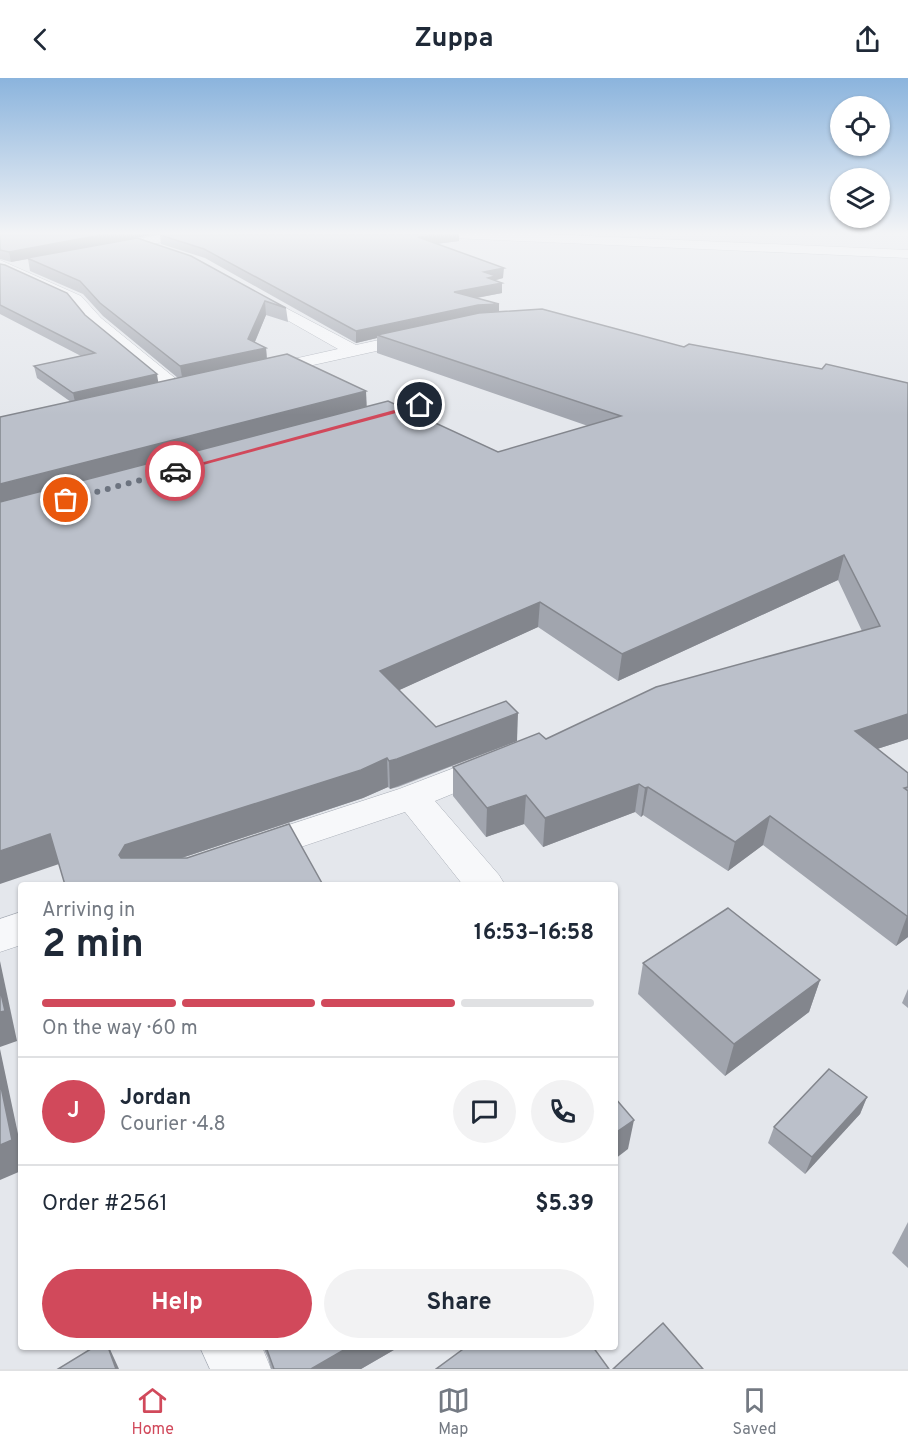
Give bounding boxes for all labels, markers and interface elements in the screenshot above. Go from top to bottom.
text: Zuppa [414,22,494,56]
icon: back [24,23,57,56]
icon: share [851,23,884,56]
map controls [830,96,890,228]
button: locate [830,96,890,156]
button: layers [830,168,890,228]
pin [394,379,445,430]
icon: home [403,388,436,421]
courier [145,441,205,501]
icon: car [159,455,192,488]
pin [40,474,91,525]
icon: bag [49,483,82,516]
text: Arriving in [42,898,135,924]
text: 16:53–16:58 [474,920,594,947]
text: 2 min [42,922,144,971]
text: On the way · 60 m [42,1016,198,1042]
button: chat [453,1080,516,1143]
button: phone [531,1080,594,1143]
text: Jordan [120,1085,191,1112]
text: J [67,1098,80,1125]
text: Courier · 4.8 [120,1112,226,1138]
text: Order #2561 [42,1191,168,1218]
text: $5.39 [535,1191,594,1218]
button: Help [42,1269,312,1338]
button: Share [324,1269,594,1338]
tab: Home [131,1384,174,1440]
tab: Map [437,1384,470,1440]
tab: Saved [733,1384,777,1440]

